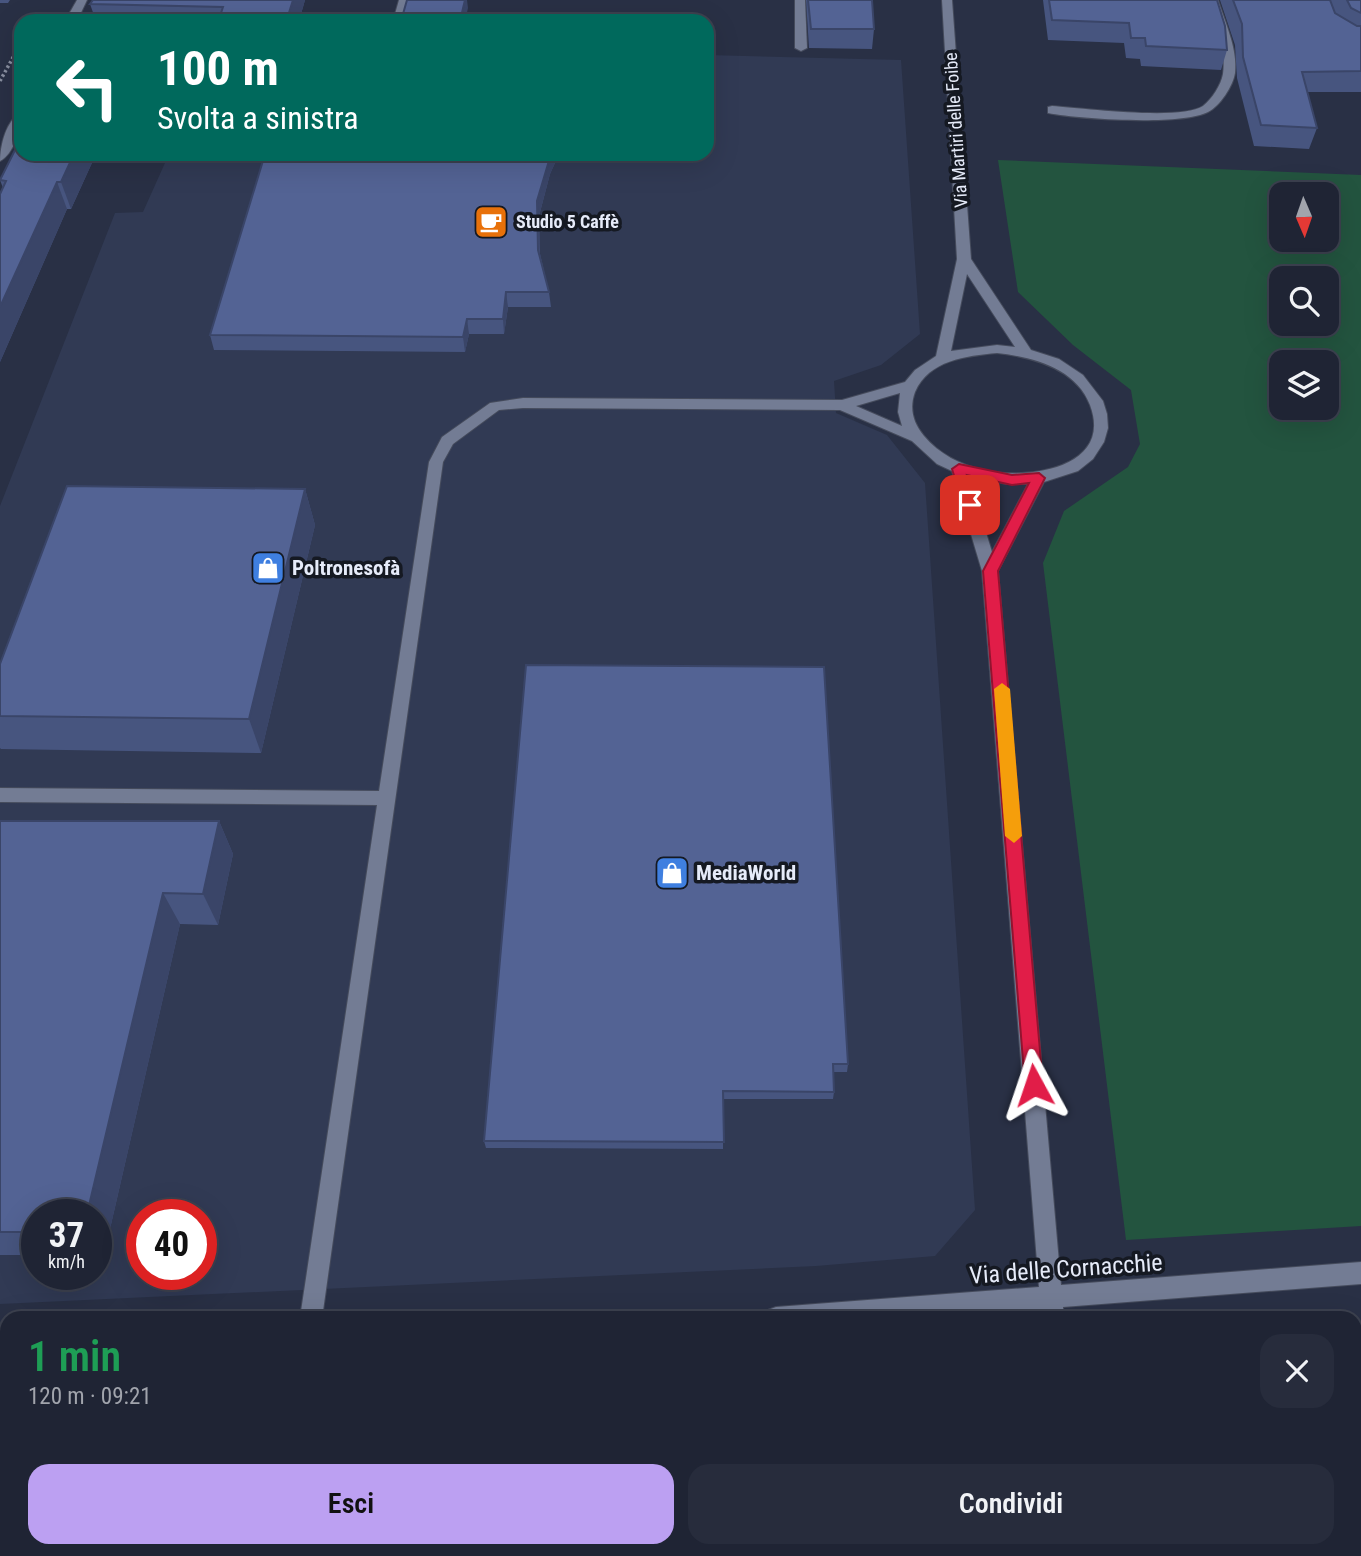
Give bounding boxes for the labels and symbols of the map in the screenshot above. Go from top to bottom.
street label: Via Martiri delle Foibe [940,52,971,208]
north arrow [1269,182,1339,252]
cafe icon: Studio 5 Caffè [472,203,510,241]
place label: Studio 5 Caffè [516,211,619,232]
pin [940,475,1000,535]
shop icon: Poltronesofà [249,549,287,587]
place label: Poltronesofà [292,556,400,580]
shop icon: MediaWorld [653,854,691,892]
place label: MediaWorld [696,861,796,885]
position arrow [997,1048,1071,1122]
speed limit sign: 40 [126,1199,217,1290]
street label: Via delle Cornacchie [969,1248,1163,1290]

